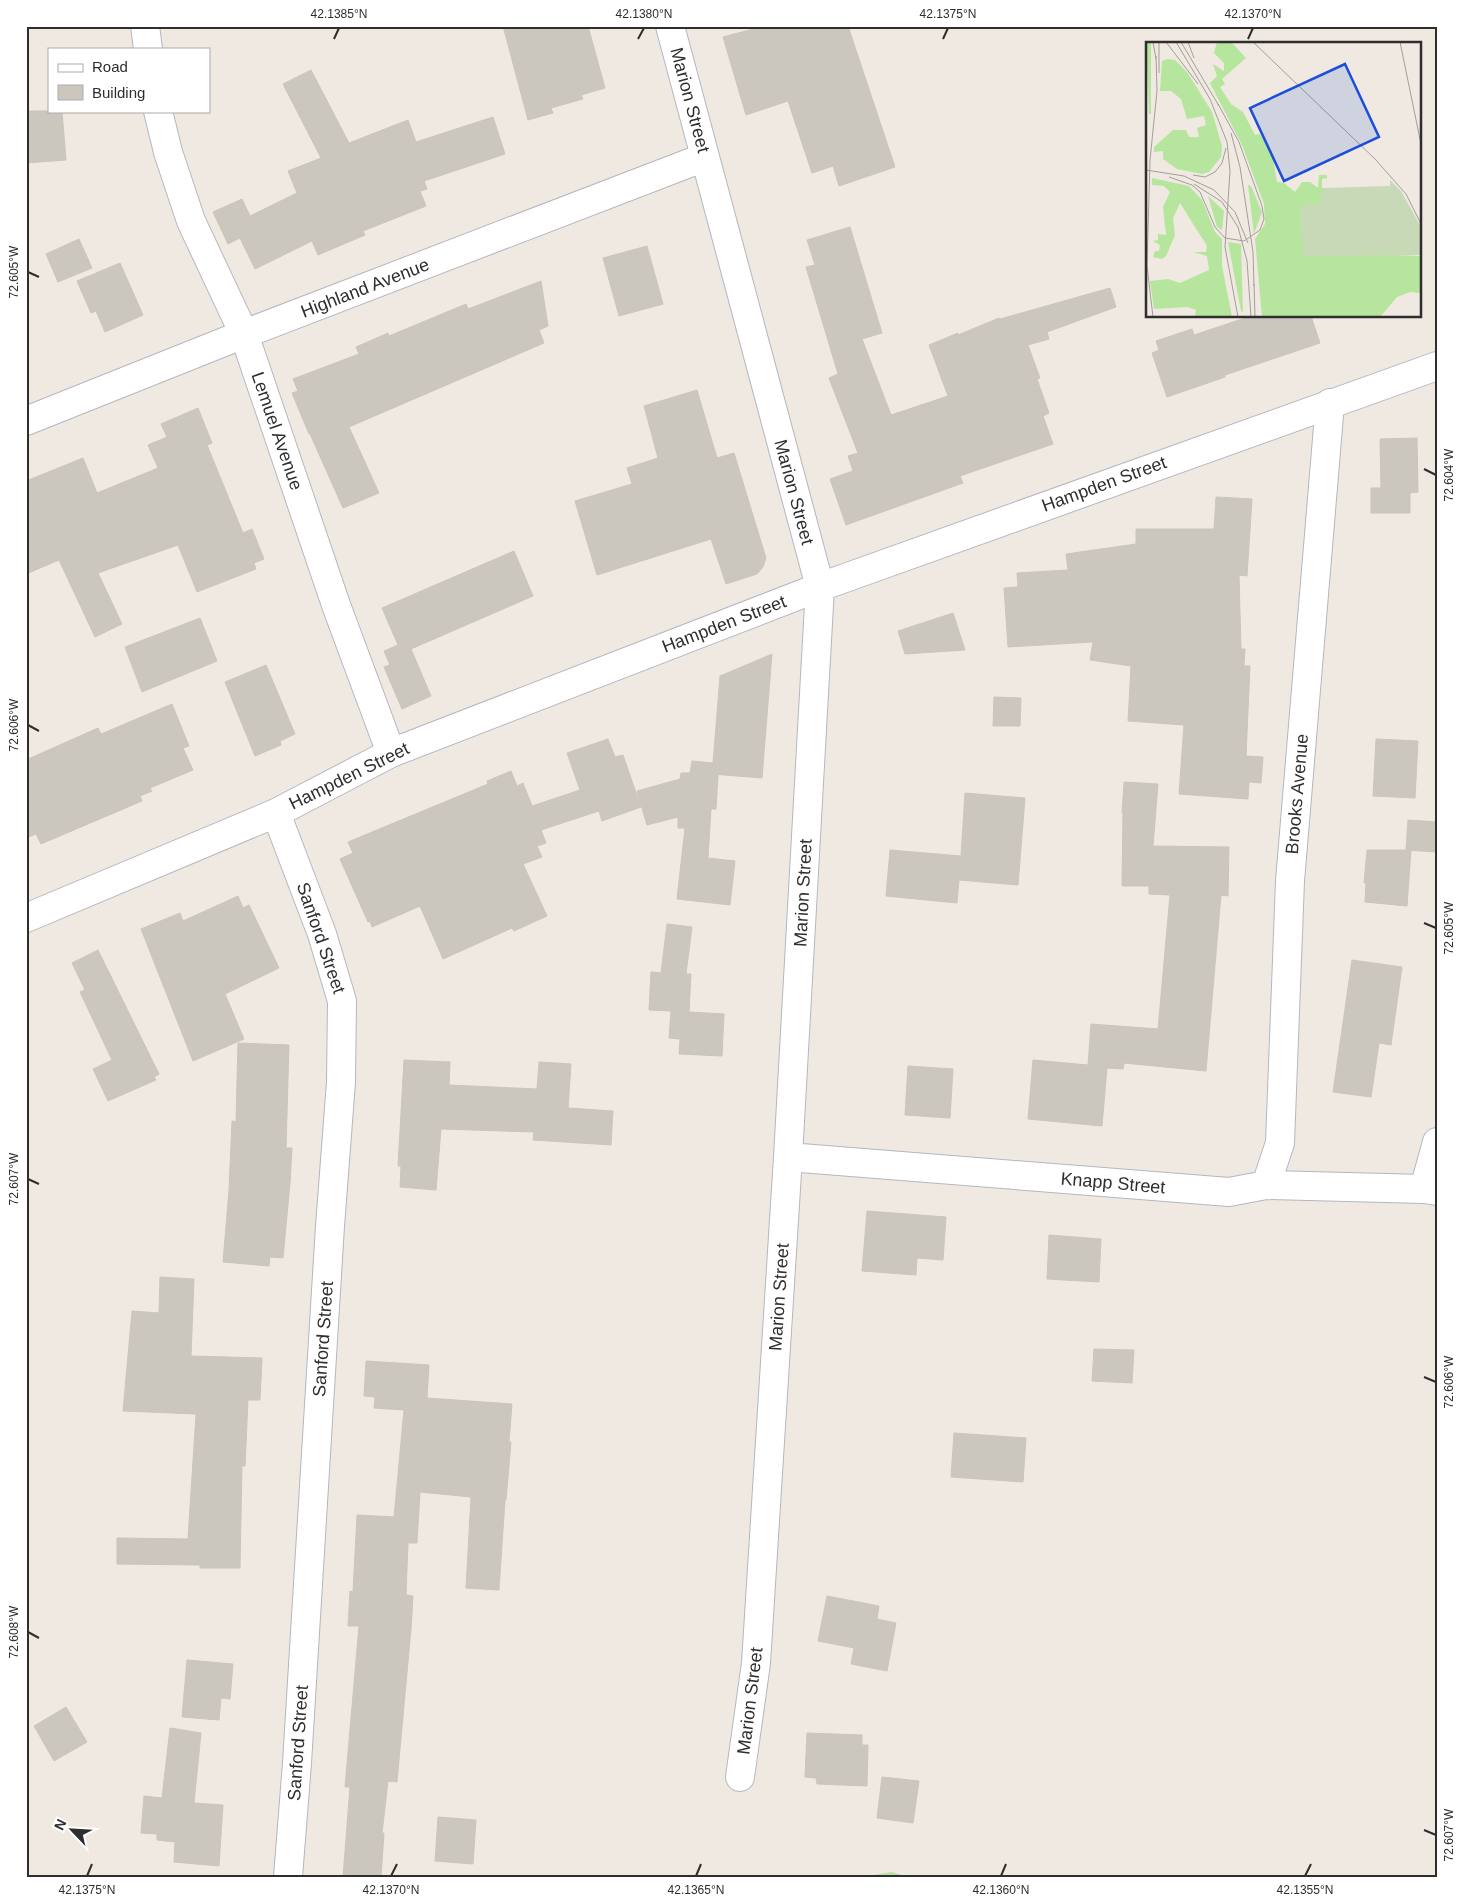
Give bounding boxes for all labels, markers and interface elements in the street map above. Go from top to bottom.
text: 42.1385°N [311,7,367,21]
text: 42.1380°N [616,7,672,21]
text: 42.1375°N [920,7,976,21]
text: 42.1370°N [1225,7,1281,21]
inset map [1146,42,1420,318]
street label: Marion Street [666,45,714,155]
legend [48,48,210,112]
text: Road [92,58,128,75]
text: Building [92,84,145,101]
text: 72.605°W [7,245,21,298]
street label: Highland Avenue [298,254,432,322]
street label: Lemuel Avenue [247,369,307,493]
street label: Marion Street [770,437,818,547]
text: 72.604°W [1442,448,1456,501]
street label: Hampden Street [1039,452,1169,516]
street label: Hampden Street [659,591,789,657]
text: 72.606°W [7,698,21,751]
street label: Brooks Avenue [1282,733,1312,855]
street label: Hampden Street [286,738,412,814]
street label: Marion Street [790,839,816,947]
street label: Sanford Street [293,880,349,996]
text: 72.605°W [1442,901,1456,954]
text: 72.607°W [7,1152,21,1205]
street label: Knapp Street [1060,1168,1166,1198]
street label: Marion Street [765,1242,793,1352]
street label: Sanford Street [309,1280,337,1398]
text: 72.606°W [1442,1355,1456,1408]
text: 72.608°W [7,1605,21,1658]
street label: Marion Street [733,1646,767,1756]
street label: Sanford Street [284,1684,312,1802]
north arrow [48,1806,98,1856]
text: 72.607°W [1442,1808,1456,1861]
text: N [51,1817,70,1832]
text: 42.1375°N [59,1883,115,1897]
text: 42.1370°N [363,1883,419,1897]
text: 42.1365°N [668,1883,724,1897]
text: 42.1360°N [973,1883,1029,1897]
text: 42.1355°N [1277,1883,1333,1897]

